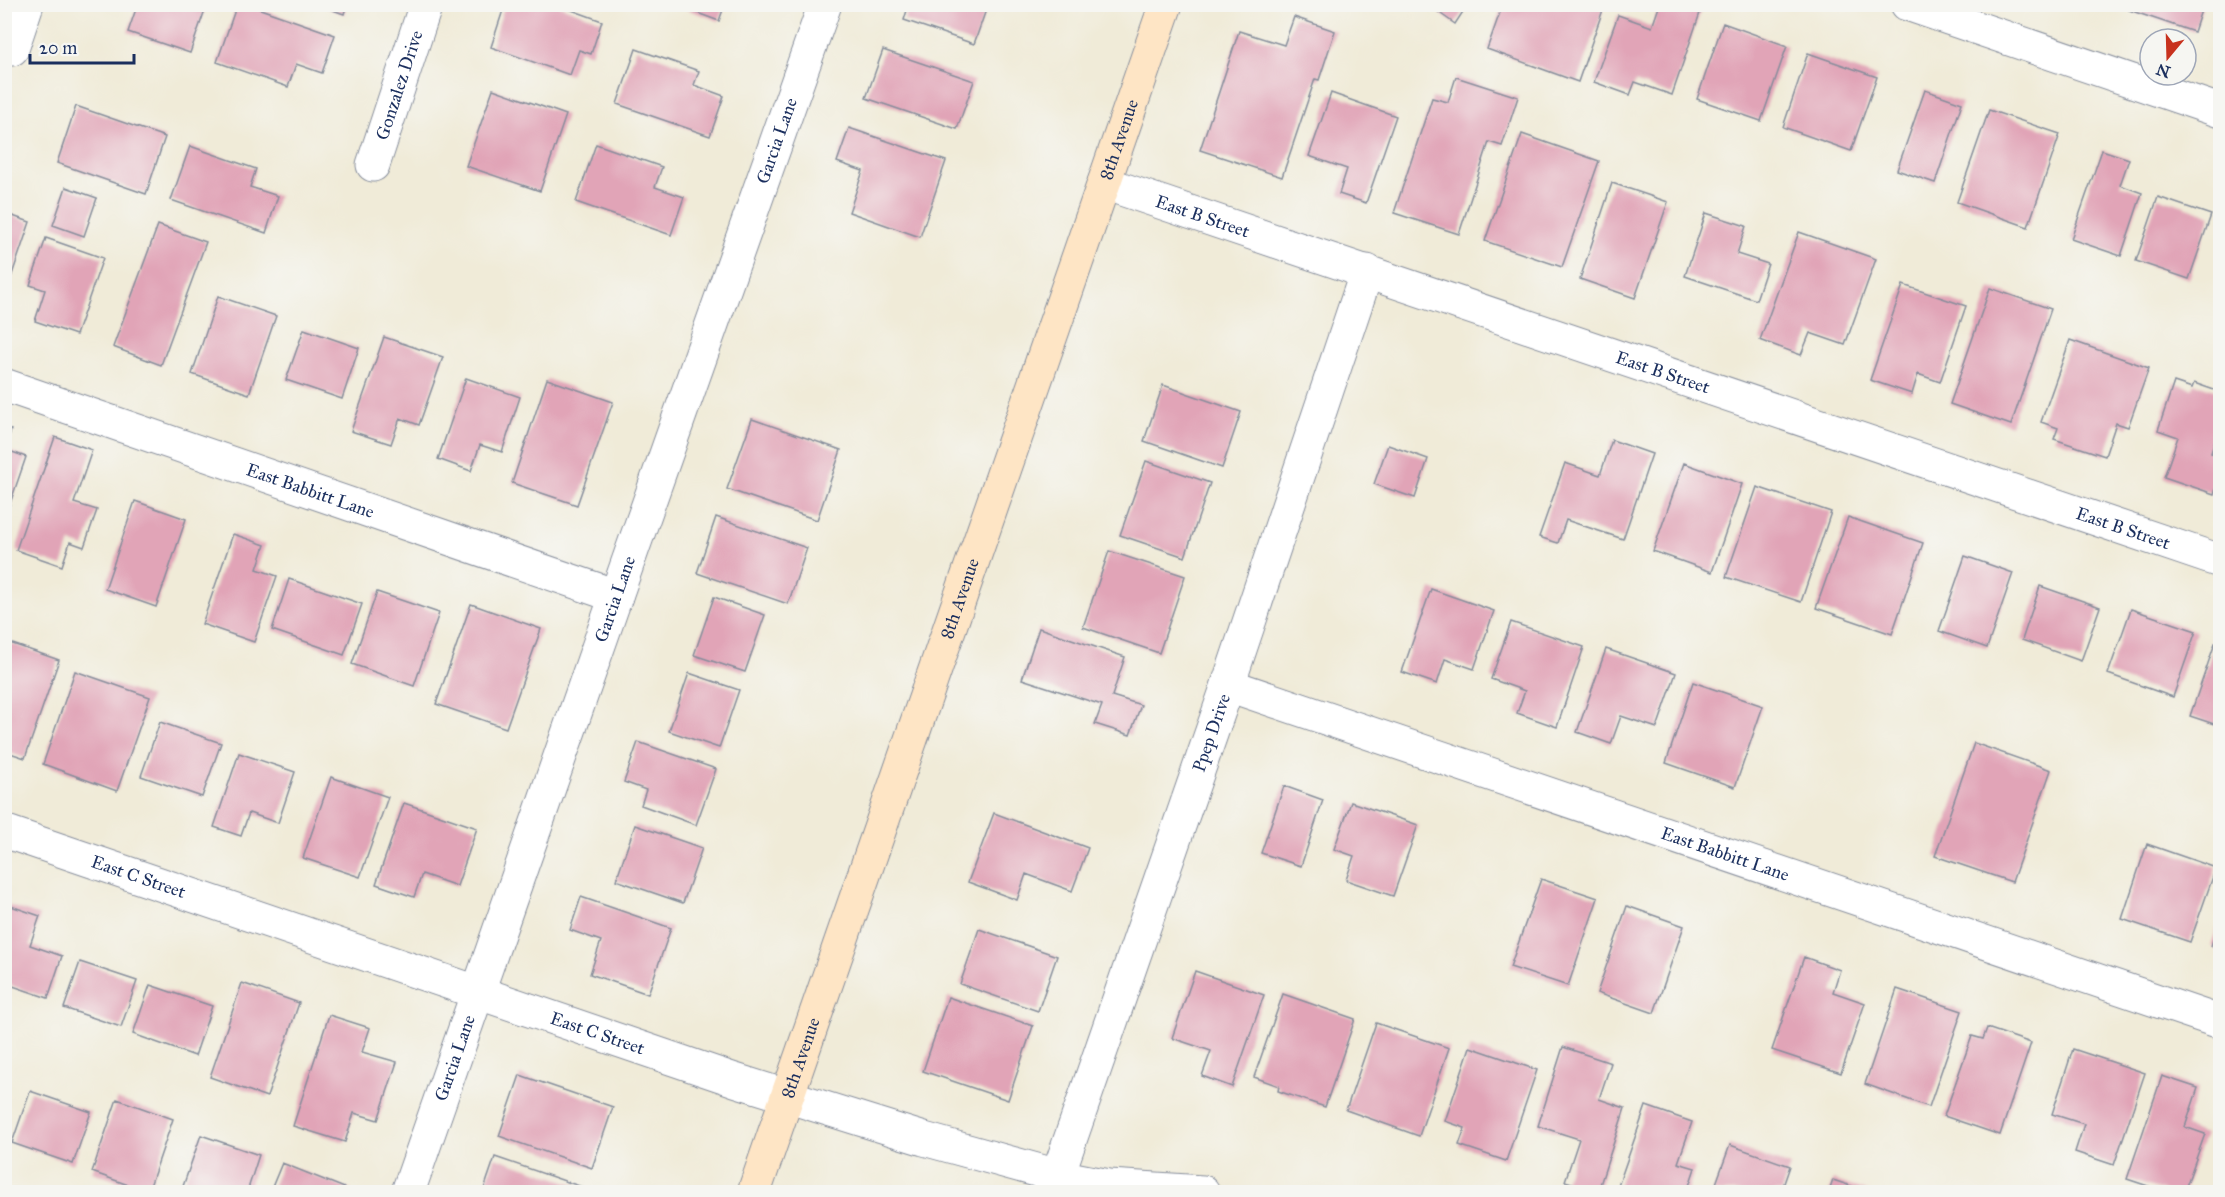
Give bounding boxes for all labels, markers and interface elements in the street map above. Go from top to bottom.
scale bar [30,27,134,65]
north arrow [2138,27,2198,87]
street label: Gonzalez Drive [371,28,428,143]
text: 20 m [39,37,77,59]
text: N [2153,59,2173,82]
street label: Garcia Lane [751,95,802,187]
street label: 8th Avenue [1095,96,1143,183]
street label: East B Street [1153,190,1253,243]
street label: East B Street [1613,346,1713,399]
street label: East Babbitt Lane [243,458,377,523]
street label: East B Street [2073,502,2174,555]
street label: Garcia Lane [590,553,640,645]
street label: 8th Avenue [936,555,984,642]
street label: Ppep Drive [1188,691,1235,775]
street label: East Babbitt Lane [1658,822,1792,886]
street label: East C Street [88,851,189,903]
street label: East C Street [547,1007,648,1060]
street label: Garcia Lane [430,1012,480,1104]
street label: 8th Avenue [776,1015,825,1101]

